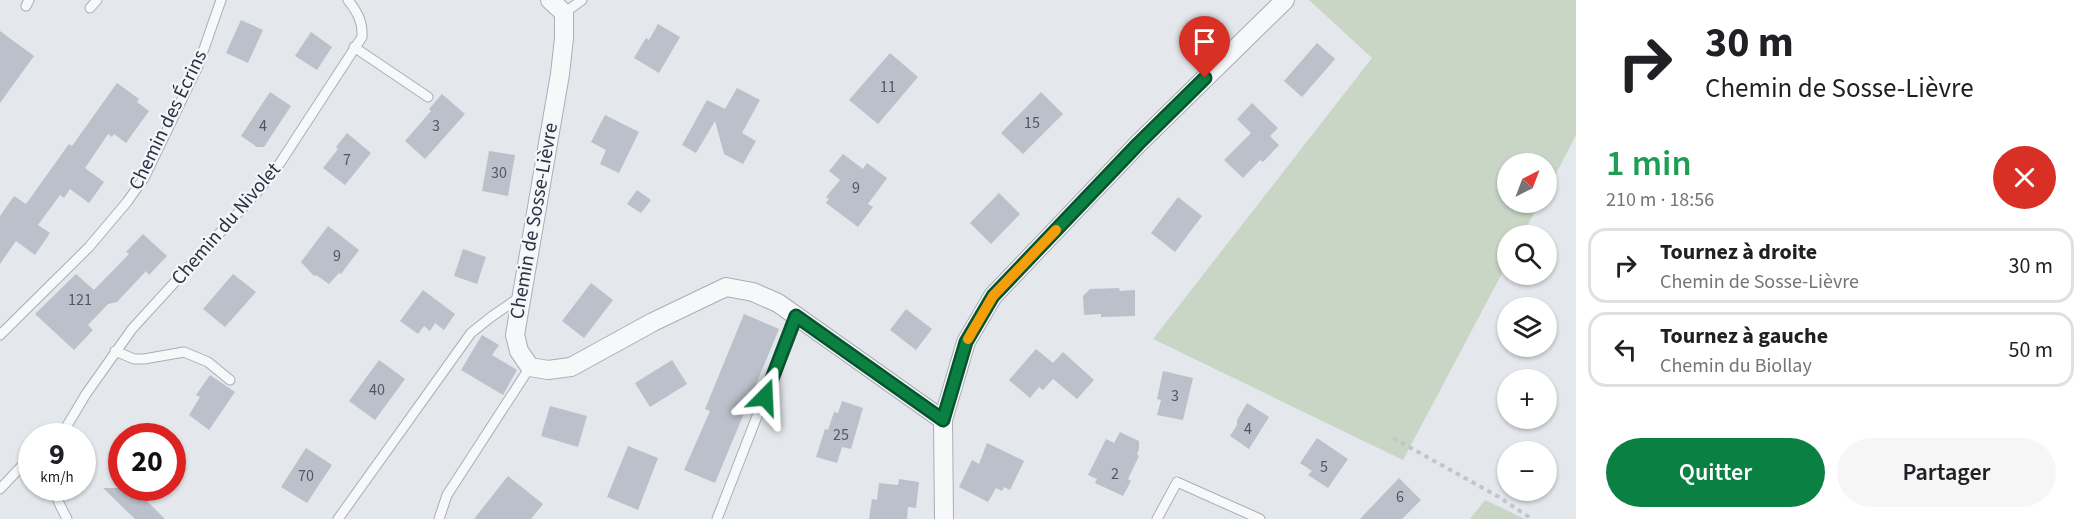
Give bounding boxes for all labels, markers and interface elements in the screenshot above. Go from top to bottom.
text: 30 m [1705,13,1794,73]
pin [1179,16,1230,78]
icon: right [1606,24,1684,102]
icon: arrive [1188,25,1221,58]
street label: Chemin des Écrins [122,45,214,195]
text: Chemin de Sosse-Lièvre [1705,69,1974,108]
house number: 11 [880,76,896,98]
house number: 15 [1024,112,1040,134]
house number: 4 [259,115,267,137]
house number: 3 [432,115,440,137]
street label: Chemin de Sosse-Lièvre [503,121,565,321]
text: 1 min [1606,138,1692,189]
button: close [1993,146,2056,209]
house number: 7 [343,149,351,171]
north arrow [1497,153,1557,213]
map controls [1497,153,1557,501]
street label: Chemin du Nivolet [165,156,287,291]
house number: 30 [491,162,507,184]
house number: 9 [852,177,860,199]
text: 210 m · 18:56 [1606,186,1714,214]
button: search [1497,225,1557,285]
text: Tournez à droite [1660,236,1817,268]
house number: 9 [333,245,341,267]
icon: right [1609,249,1642,282]
text: 30 m [2008,250,2053,282]
text: Chemin de Sosse-Lièvre [1660,268,1859,296]
house number: 121 [68,289,92,311]
button: layers [1497,297,1557,357]
text: Tournez à gauche [1660,320,1828,352]
icon: left [1609,333,1642,366]
text: 50 m [2008,334,2053,366]
text: Chemin du Biollay [1660,352,1812,380]
position arrow [733,365,797,429]
button: + [1497,369,1557,429]
house number: 40 [369,379,385,401]
house number: 3 [1171,385,1179,407]
house number: 4 [1244,418,1252,440]
speed limit sign: 20 [108,423,186,501]
house number: 25 [833,424,849,446]
text: 9 [49,433,65,476]
button: Quitter [1606,438,1825,507]
button: Partager [1837,438,2056,507]
button: − [1497,441,1557,501]
house number: 5 [1320,456,1328,478]
house number: 2 [1111,463,1119,485]
house number: 70 [298,465,314,487]
text: km/h [40,467,74,488]
house number: 6 [1396,486,1404,508]

